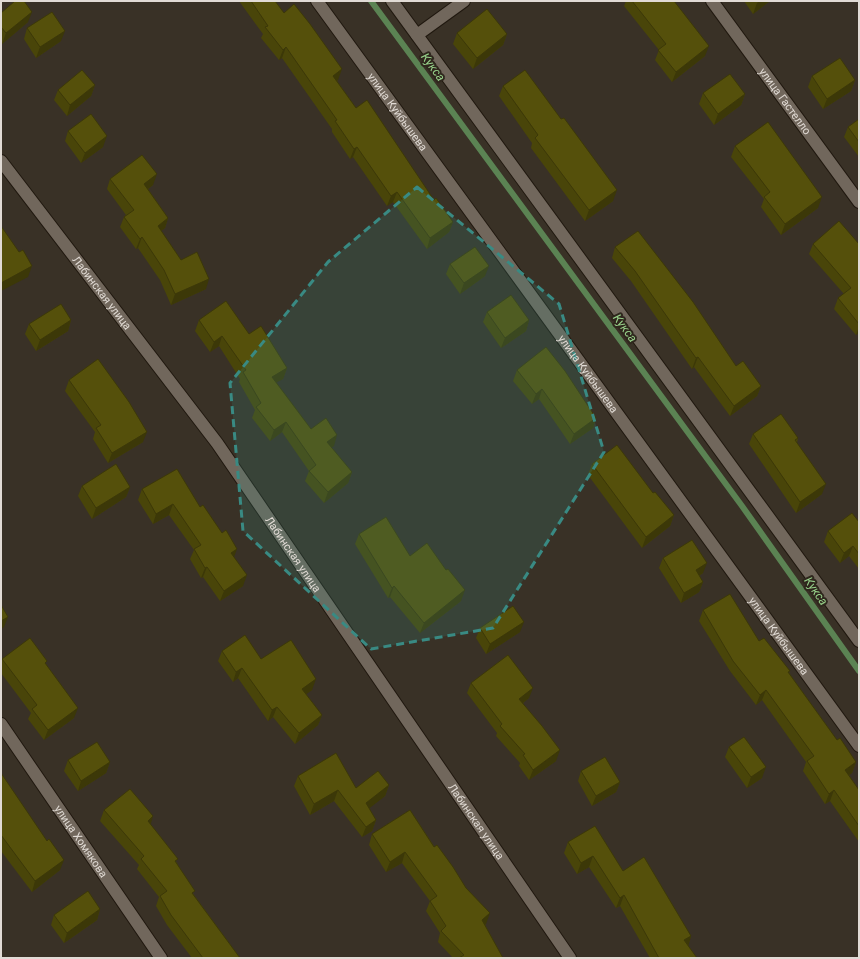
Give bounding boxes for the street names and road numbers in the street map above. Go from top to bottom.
street label: улица Гастелло [756,66,813,137]
street label: улица Куйбышева [365,71,430,154]
street label: Лабинская улица [69,254,134,332]
street label: улица Куйбышева [555,333,620,416]
street label: Лабинская улица [262,514,323,595]
street label: улица Куйбышева [746,595,811,678]
street label: Лабинская улица [445,781,507,862]
street label: улица Хомякова [51,803,110,880]

